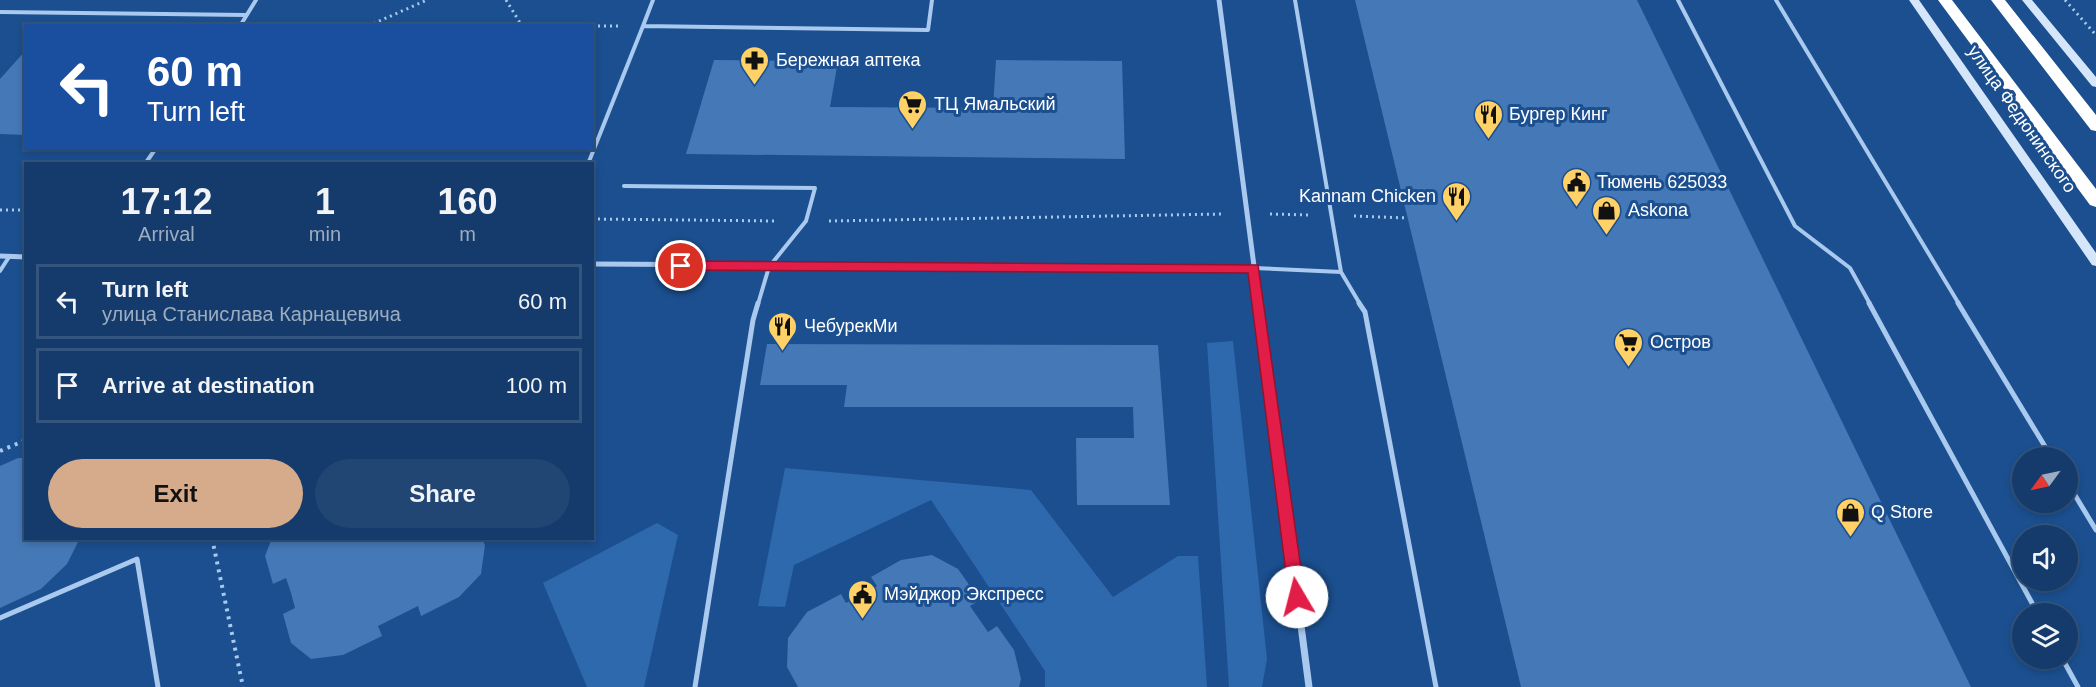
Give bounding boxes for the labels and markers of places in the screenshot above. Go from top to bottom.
pharmacy icon: Бережная аптека [739,44,771,86]
place label: Бережная аптека [776,50,921,70]
supermarket icon: ТЦ Ямальский [897,88,929,130]
place label: ТЦ Ямальский [934,94,1056,114]
restaurant icon: Бургер Кинг [1472,98,1504,140]
place label: Бургер Кинг [1509,104,1608,124]
public building icon: Тюмень 625033 [1560,166,1592,208]
place label: Тюмень 625033 [1597,172,1727,192]
restaurant icon: Kannam Chicken [1441,180,1473,222]
place label: Kannam Chicken [1299,186,1436,206]
shop icon: Askona [1591,194,1623,236]
place label: Askona [1628,200,1689,220]
pin [655,240,706,291]
restaurant icon: ЧебурекМи [767,310,799,352]
place label: ЧебурекМи [804,316,897,336]
supermarket icon: Остров [1613,326,1645,368]
place label: Остров [1650,332,1711,352]
shop icon: Q Store [1834,496,1866,538]
place label: Q Store [1871,502,1933,522]
public building icon: Мэйджор Экспресс [847,578,879,620]
place label: Мэйджор Экспресс [884,584,1044,604]

